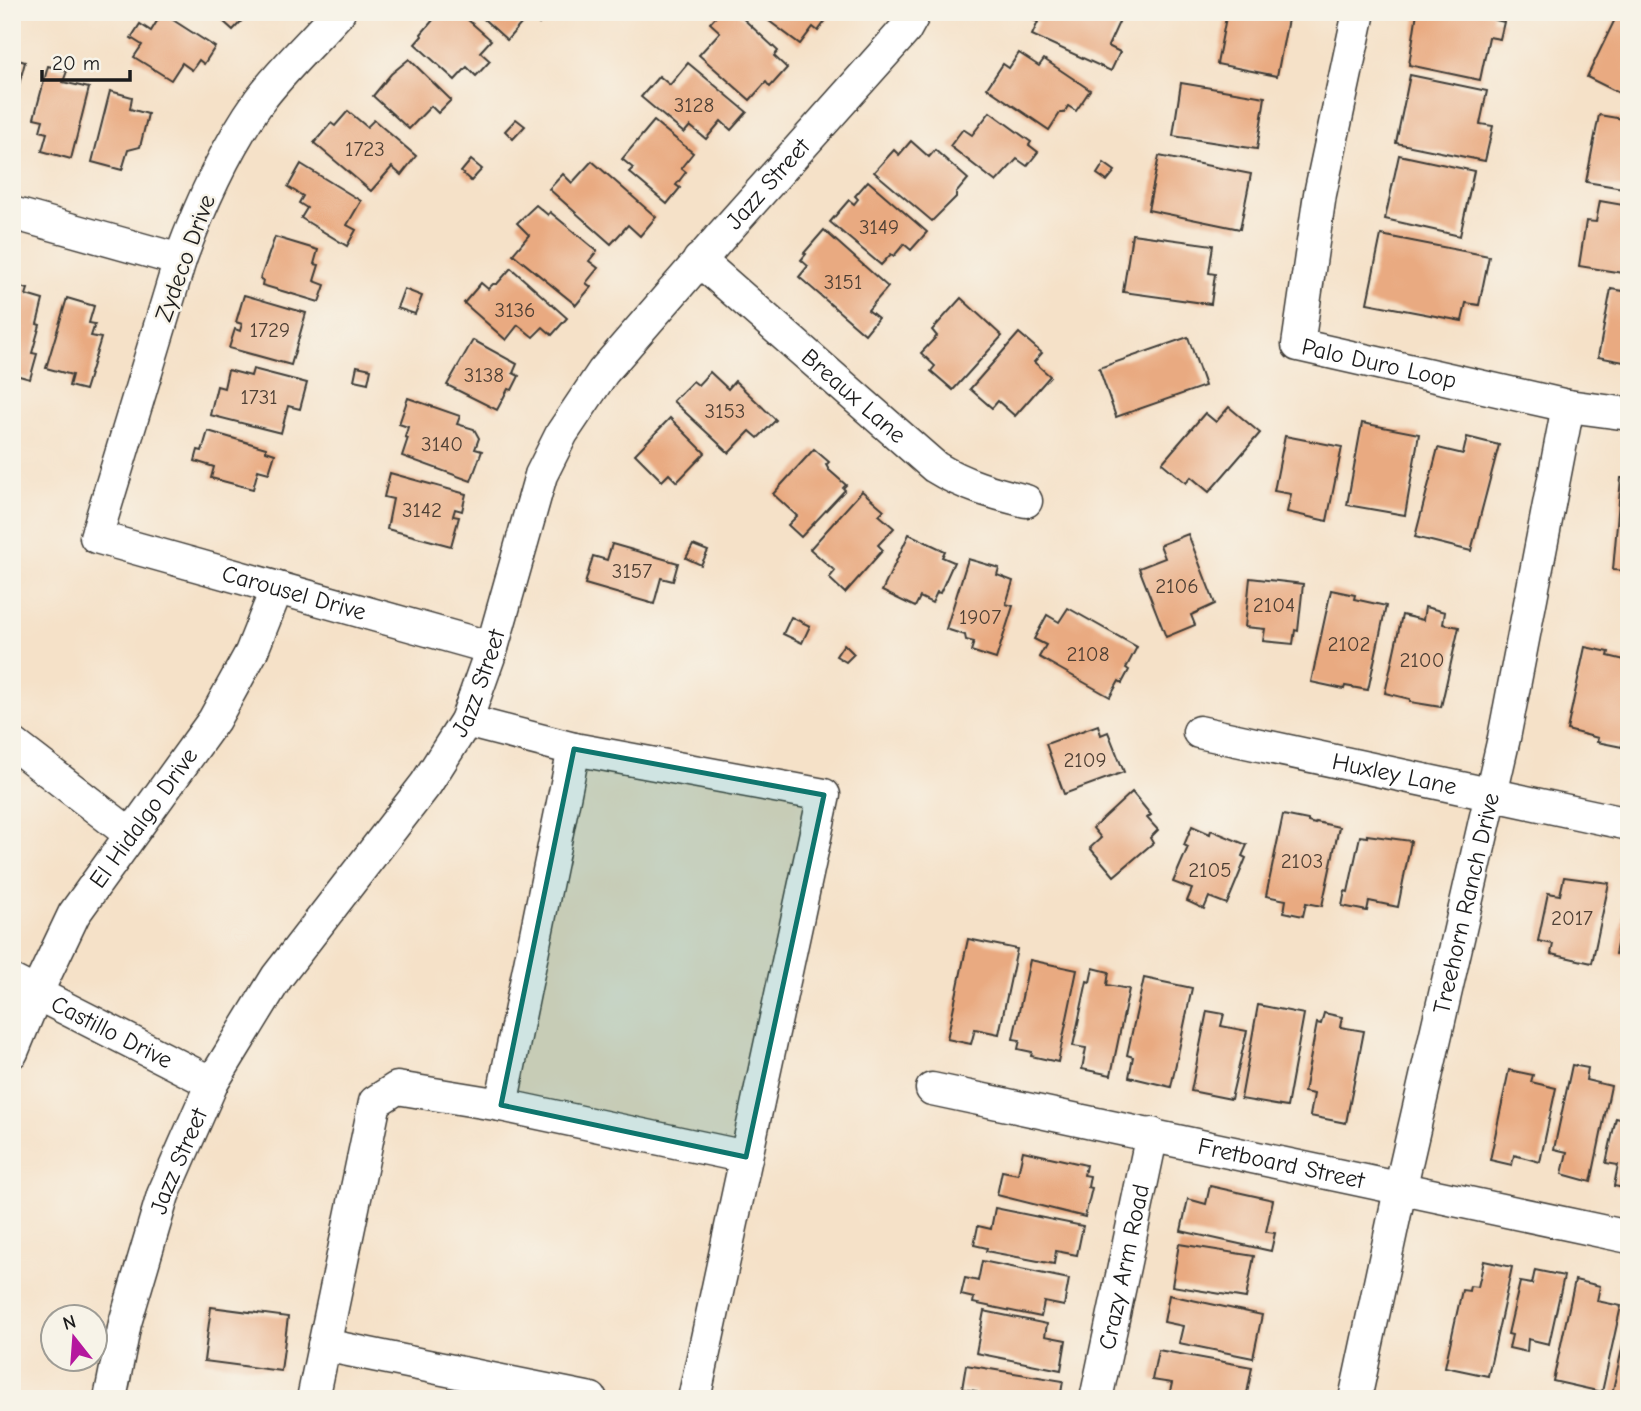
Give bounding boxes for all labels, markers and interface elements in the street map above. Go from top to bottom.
scale bar [42,38,130,82]
text: 20 m [52,51,100,75]
house number: 3128 [674,93,714,117]
street label: Jazz Street [720,132,816,235]
house number: 1723 [345,137,385,161]
street label: Zydeco Drive [149,191,221,325]
house number: 3149 [859,215,899,239]
house number: 3151 [824,270,862,294]
house number: 3136 [495,298,535,322]
house number: 1729 [250,318,290,342]
street label: Palo Duro Loop [1299,332,1459,394]
street label: Breaux Lane [796,343,912,449]
house number: 3138 [464,363,504,387]
house number: 1731 [240,385,278,409]
house number: 3153 [705,399,745,423]
house number: 3140 [421,432,463,456]
house number: 3142 [402,498,442,522]
street label: Carousel Drive [219,559,369,626]
house number: 3157 [612,559,652,583]
house number: 2106 [1155,574,1199,598]
house number: 2104 [1253,593,1295,617]
house number: 1907 [959,605,1001,629]
street label: Jazz Street [445,625,511,742]
house number: 2102 [1327,632,1371,656]
house number: 2108 [1067,642,1109,666]
house number: 2100 [1400,648,1444,672]
street label: El Hidalgo Drive [83,742,203,893]
street label: Huxley Lane [1330,747,1459,801]
house number: 2109 [1063,748,1107,772]
street label: Treehorn Ranch Drive [1427,790,1505,1017]
house number: 2103 [1281,849,1323,873]
house number: 2105 [1188,858,1232,882]
house number: 2017 [1551,906,1593,930]
street label: Castillo Drive [46,989,177,1074]
street label: Jazz Street [144,1103,214,1217]
street label: Fretboard Street [1195,1132,1368,1195]
street label: Crazy Arm Road [1093,1182,1155,1352]
north arrow [38,1302,108,1372]
text: N [60,1310,78,1335]

